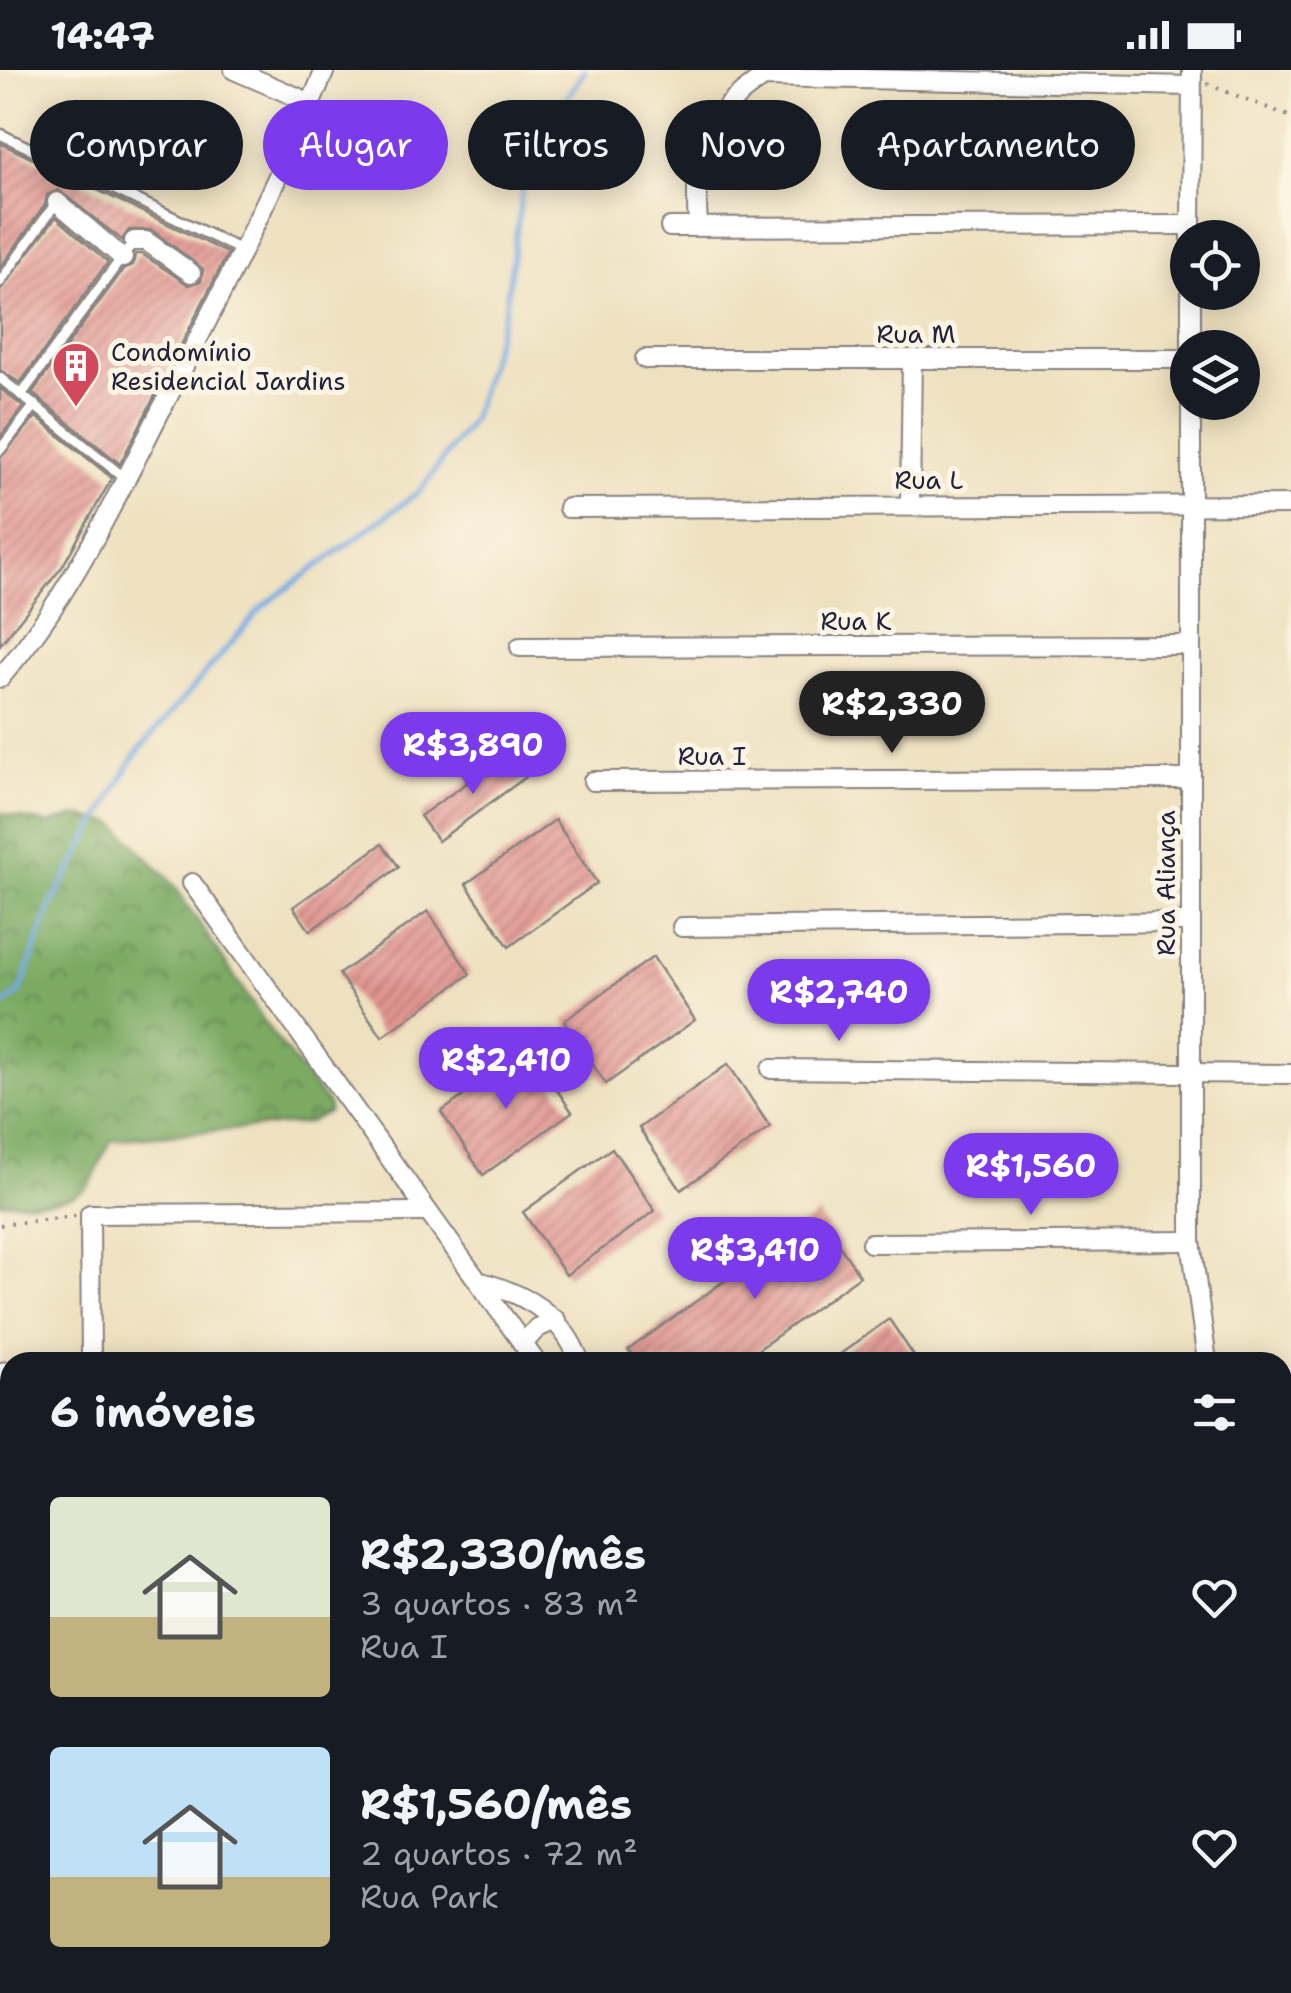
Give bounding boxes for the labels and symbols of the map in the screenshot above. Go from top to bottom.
street label: Rua M [877,317,955,351]
place label: Condomínio Residencial Jardins [111,335,346,398]
building icon: Condomínio Residencial Jardins [50,340,102,408]
street label: Rua L [895,463,964,497]
street label: Rua K [820,604,892,638]
pin: R$2,330 [800,671,984,756]
pin: R$3,890 [381,712,565,797]
street label: Rua I [678,739,746,773]
street label: Rua Aliança [1149,810,1183,956]
pin: R$2,740 [747,959,931,1044]
pin: R$2,410 [414,1027,598,1112]
pin: R$1,560 [939,1133,1123,1218]
pin: R$3,410 [663,1217,847,1302]

